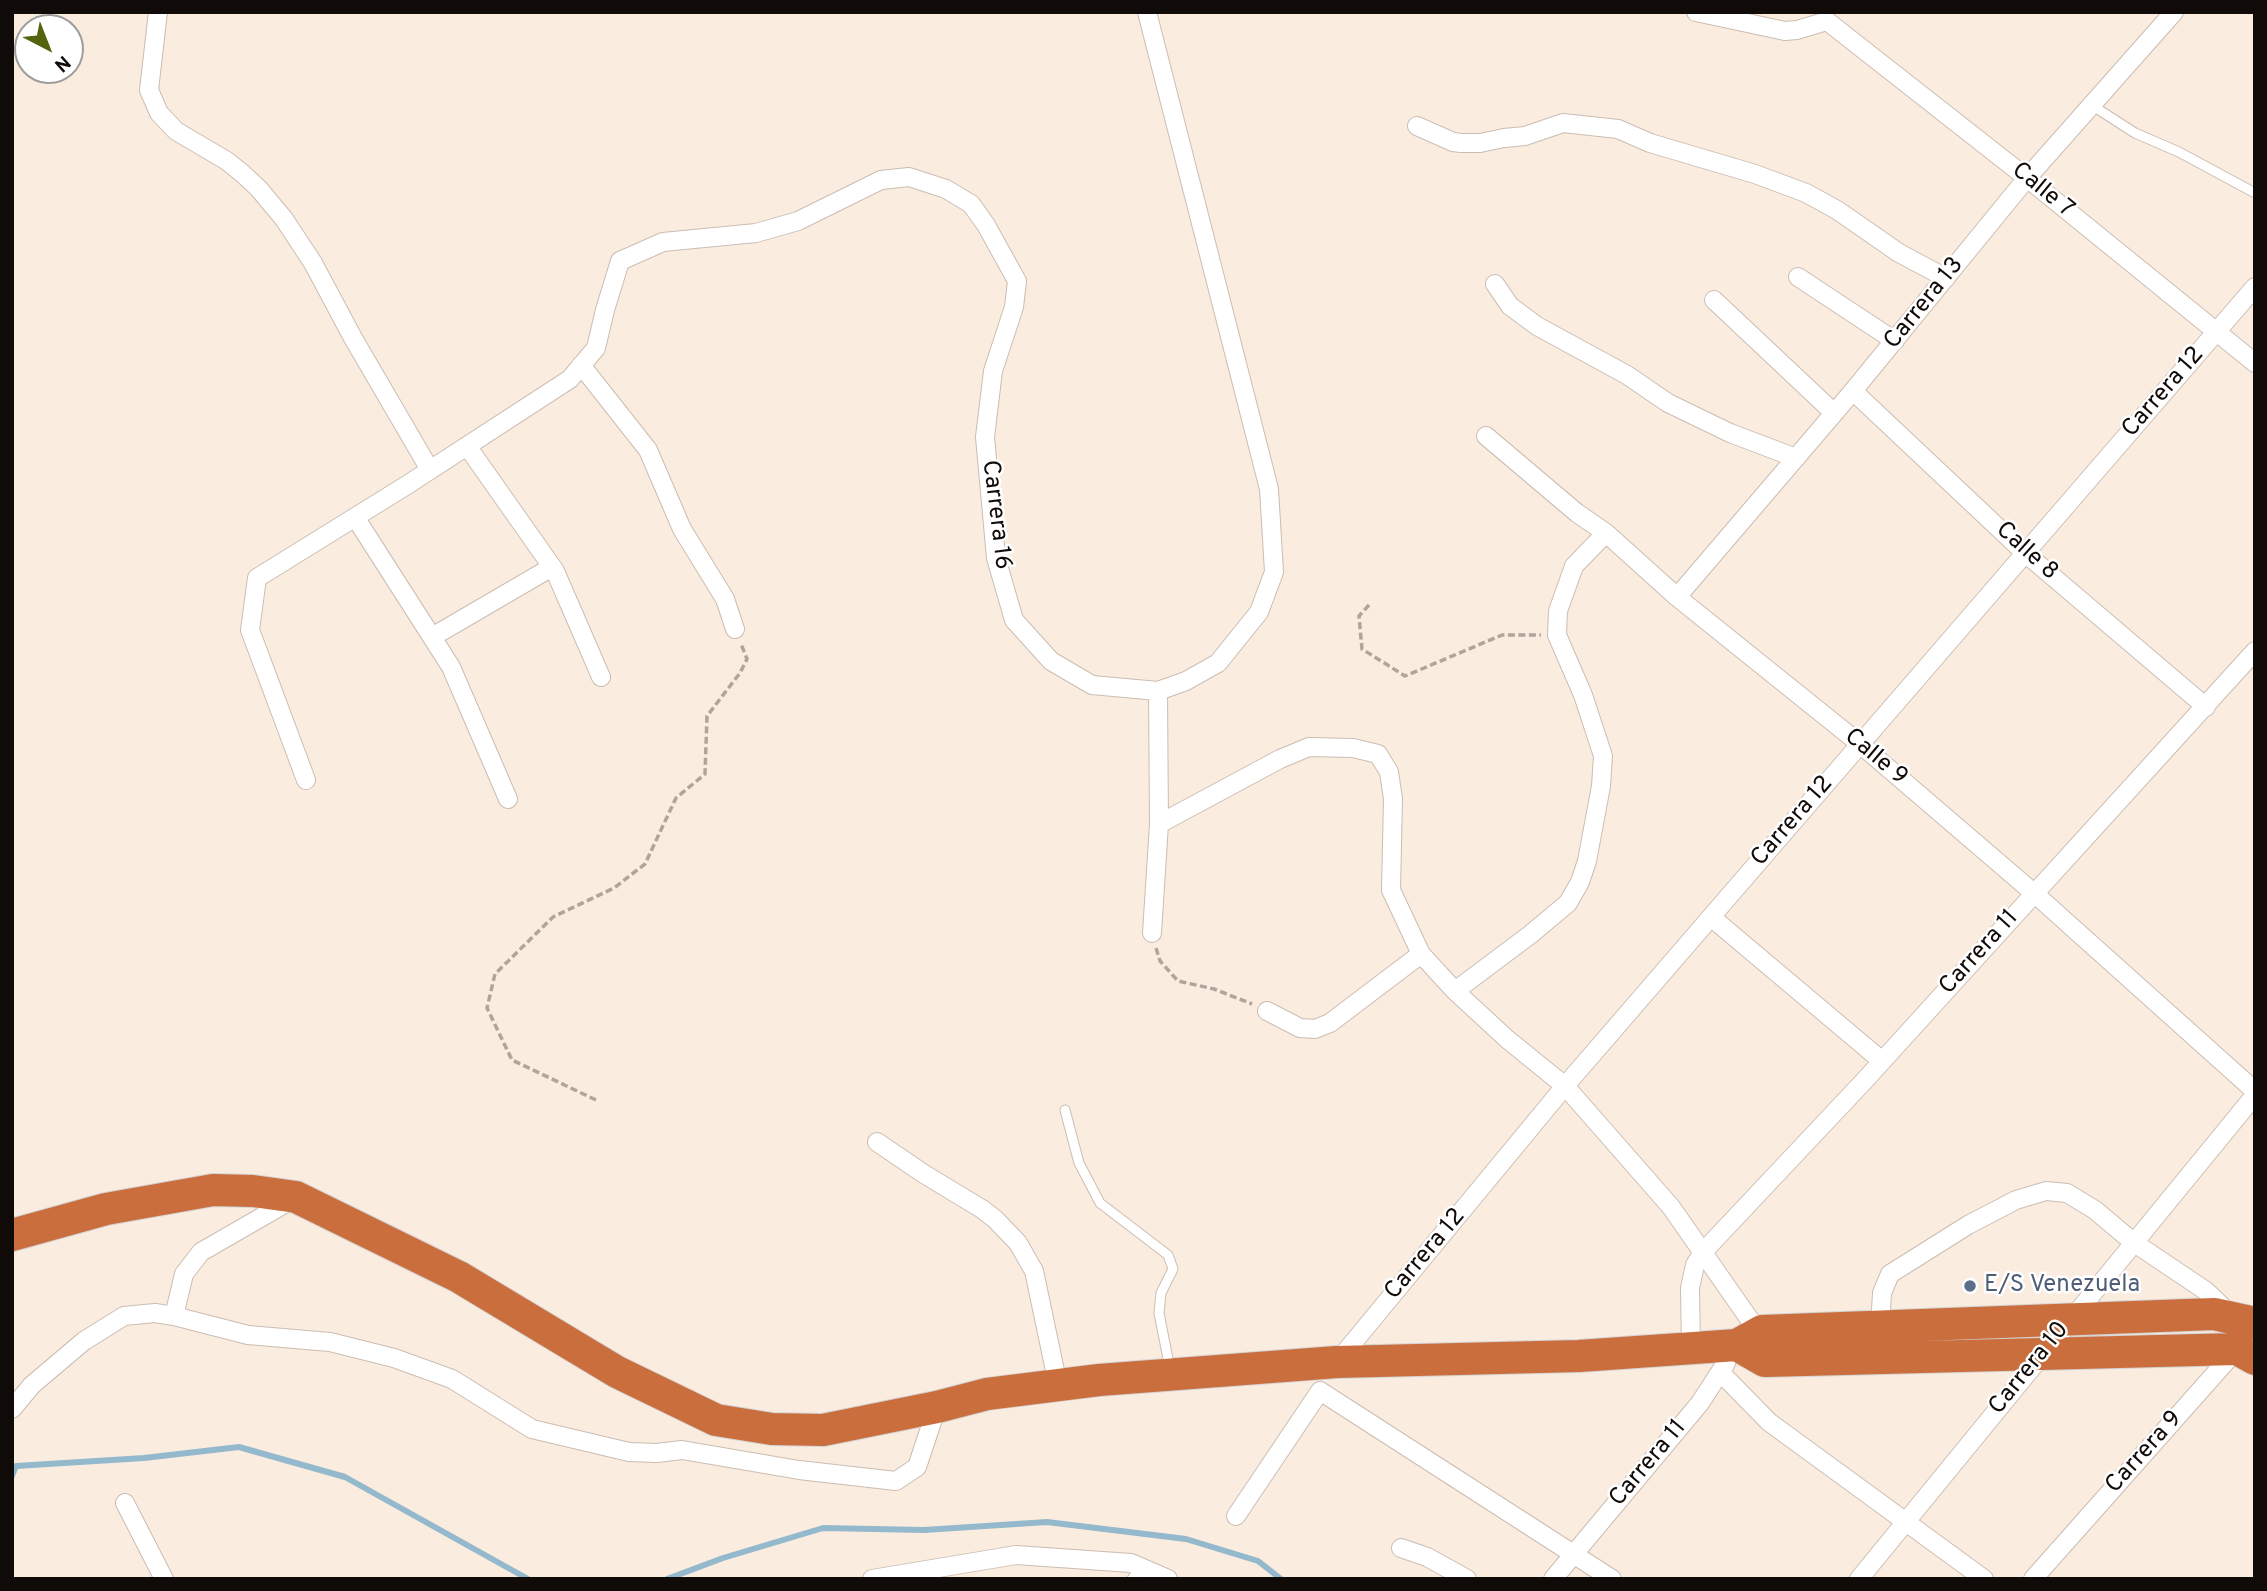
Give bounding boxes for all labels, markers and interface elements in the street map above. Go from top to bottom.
north arrow [14,14,84,84]
text: N [49,50,75,77]
street label: Calle 7 [2005,157,2079,225]
street label: Carrera 13 [1879,252,1971,356]
street label: Carrera 12 [2117,342,2211,444]
street label: Carrera 16 [974,459,1016,571]
street label: Calle 8 [1989,517,2063,587]
street label: Calle 9 [1838,723,1912,793]
street label: Carrera 12 [1746,771,1840,873]
street label: Carrera 11 [1934,905,2026,1001]
street label: Carrera 12 [1380,1203,1472,1307]
place label: E/S Venezuela [1984,1272,2140,1300]
marker: E/S Venezuela [1962,1278,1978,1294]
street label: Carrera 10 [1984,1317,2076,1421]
street label: Carrera 9 [2101,1406,2189,1500]
street label: Carrera 11 [1604,1415,1694,1513]

